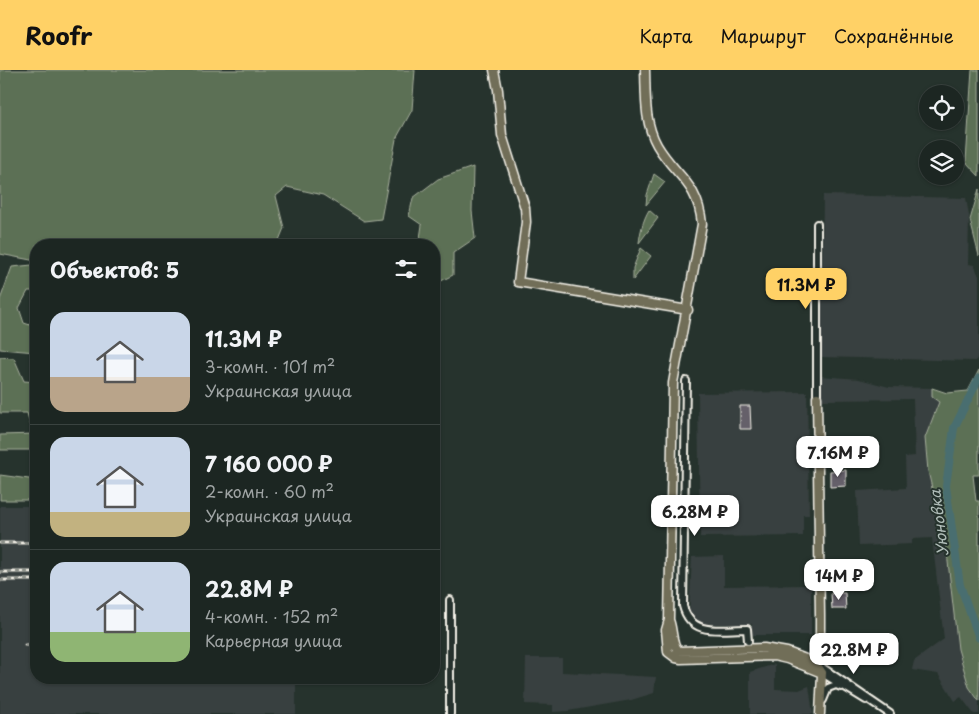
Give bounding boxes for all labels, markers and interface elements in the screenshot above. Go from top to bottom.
text: Roofr [25,17,92,53]
text: Карта [640,22,692,49]
text: Маршрут [720,22,806,49]
text: Сохранённые [834,22,954,49]
map controls [919,85,964,185]
button: locate [919,85,964,130]
button: layers [919,140,964,185]
text: Объектов: 5 [50,253,179,285]
icon: filters [392,255,420,283]
pin: 11.3M ₽ [760,268,852,310]
text: 11.3M ₽ [777,272,835,296]
text: 11.3M ₽ [205,322,282,354]
icon: home [90,332,150,392]
text: 3-комн. · 101 m² [205,354,335,378]
text: Украинская улица [205,378,352,402]
pin: 7.16M ₽ [792,436,884,478]
text: 7.16M ₽ [807,440,869,464]
text: 7 160 000 ₽ [205,447,333,479]
icon: home [90,457,150,517]
text: 2-комн. · 60 m² [205,479,334,503]
water label: Уюновка [922,488,953,557]
pin: 6.28M ₽ [649,494,741,537]
text: 6.28M ₽ [662,499,728,523]
text: Украинская улица [205,503,352,527]
pin: 14M ₽ [804,558,874,601]
text: 14M ₽ [815,563,863,587]
text: 22.8M ₽ [205,572,293,604]
icon: home [90,582,150,642]
text: 4-комн. · 152 m² [205,604,338,628]
text: Карьерная улица [205,628,342,652]
pin: 22.8M ₽ [808,632,900,675]
text: 22.8M ₽ [821,637,888,661]

